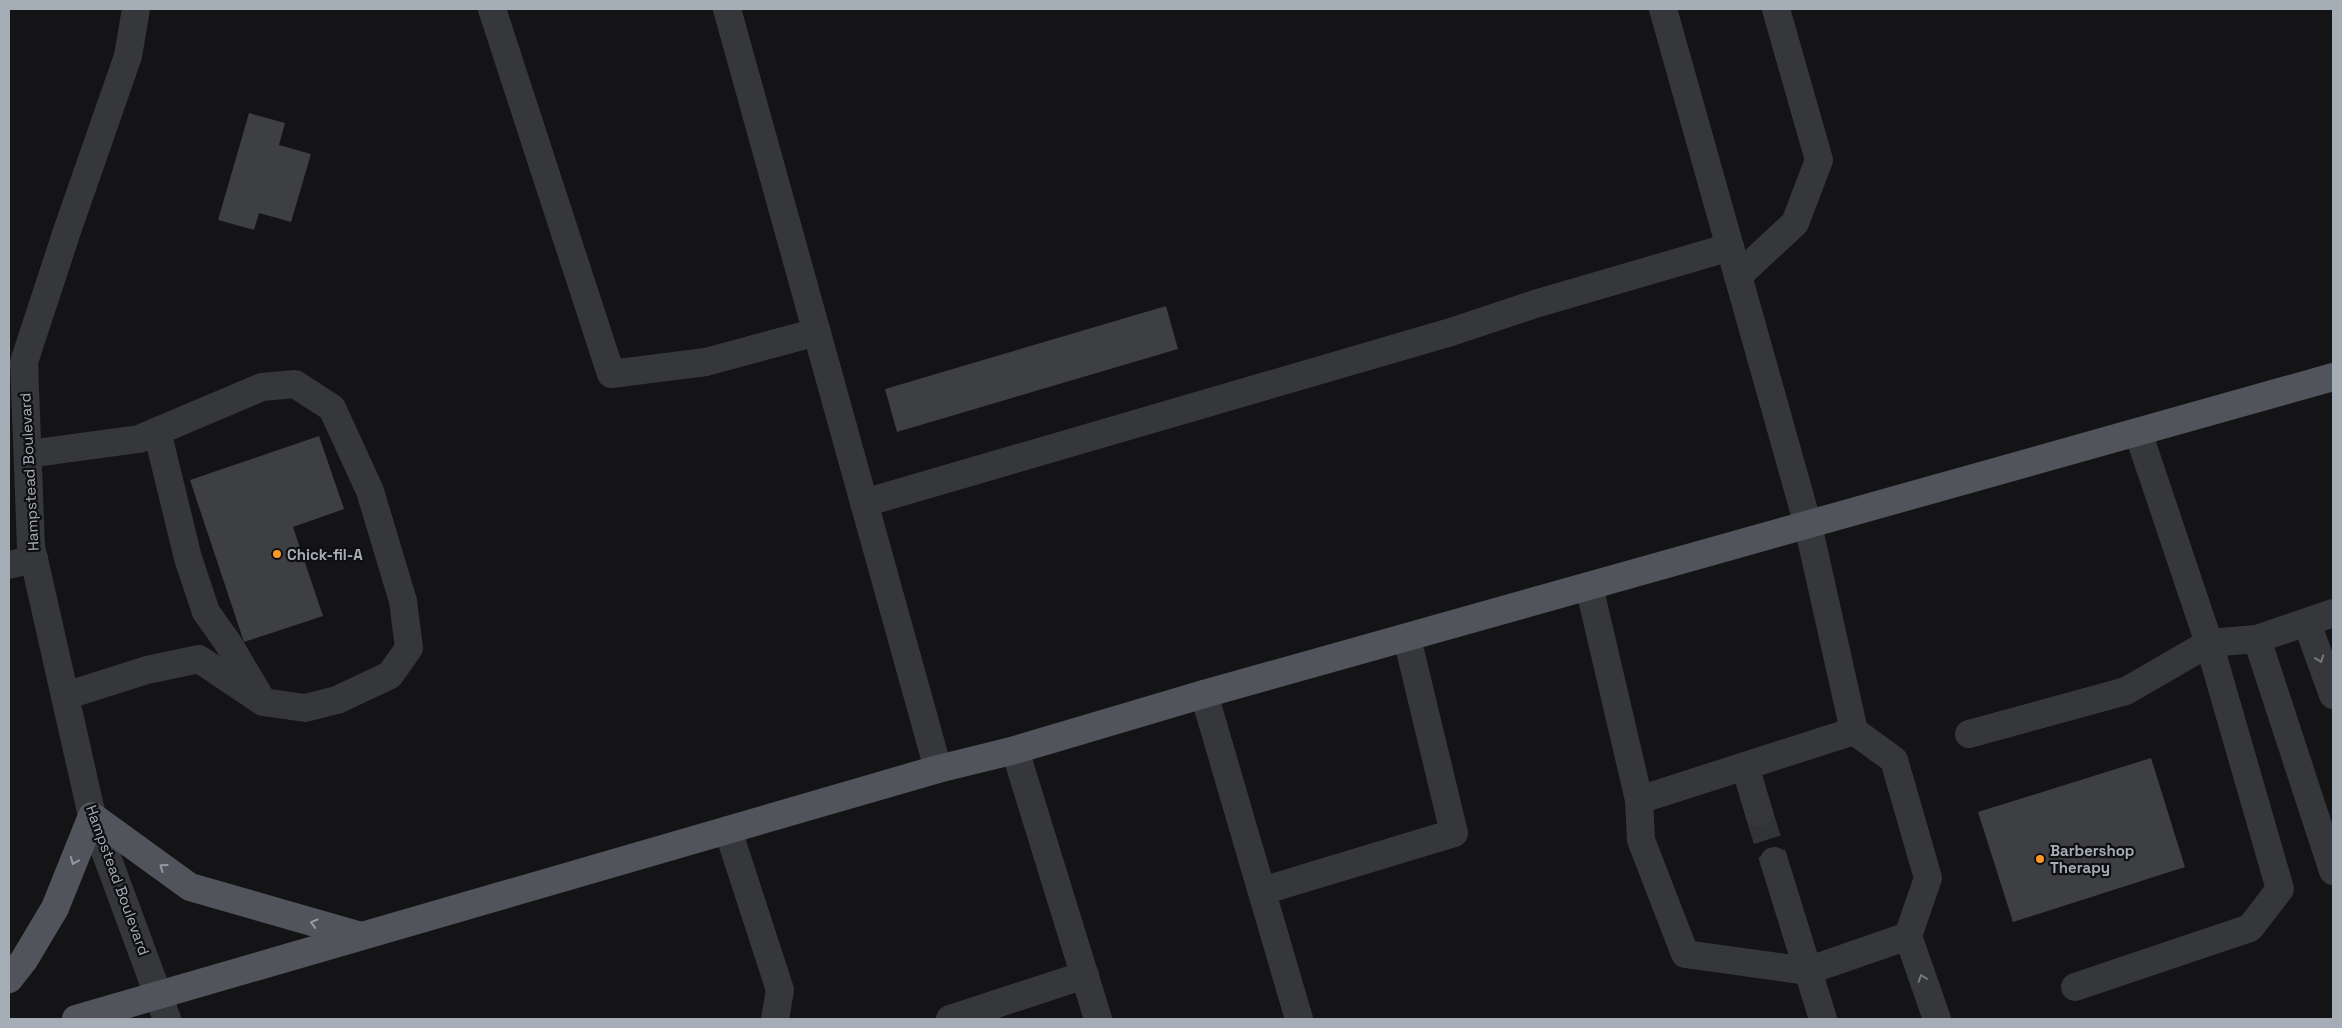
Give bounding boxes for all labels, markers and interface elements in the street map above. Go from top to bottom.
street label: Hampstead Boulevard [15,392,43,552]
place label: Chick-fil-A [287,545,363,564]
marker: Chick-fil-A [271,548,283,560]
one-way arrow [2314,654,2324,663]
street label: Hampstead Boulevard [82,802,154,958]
place label: Barbershop Therapy [2050,841,2134,877]
marker: Barbershop Therapy [2034,853,2046,865]
one-way arrow [70,856,81,865]
one-way arrow [160,864,169,874]
one-way arrow [311,919,319,929]
one-way arrow [1918,974,1928,983]

